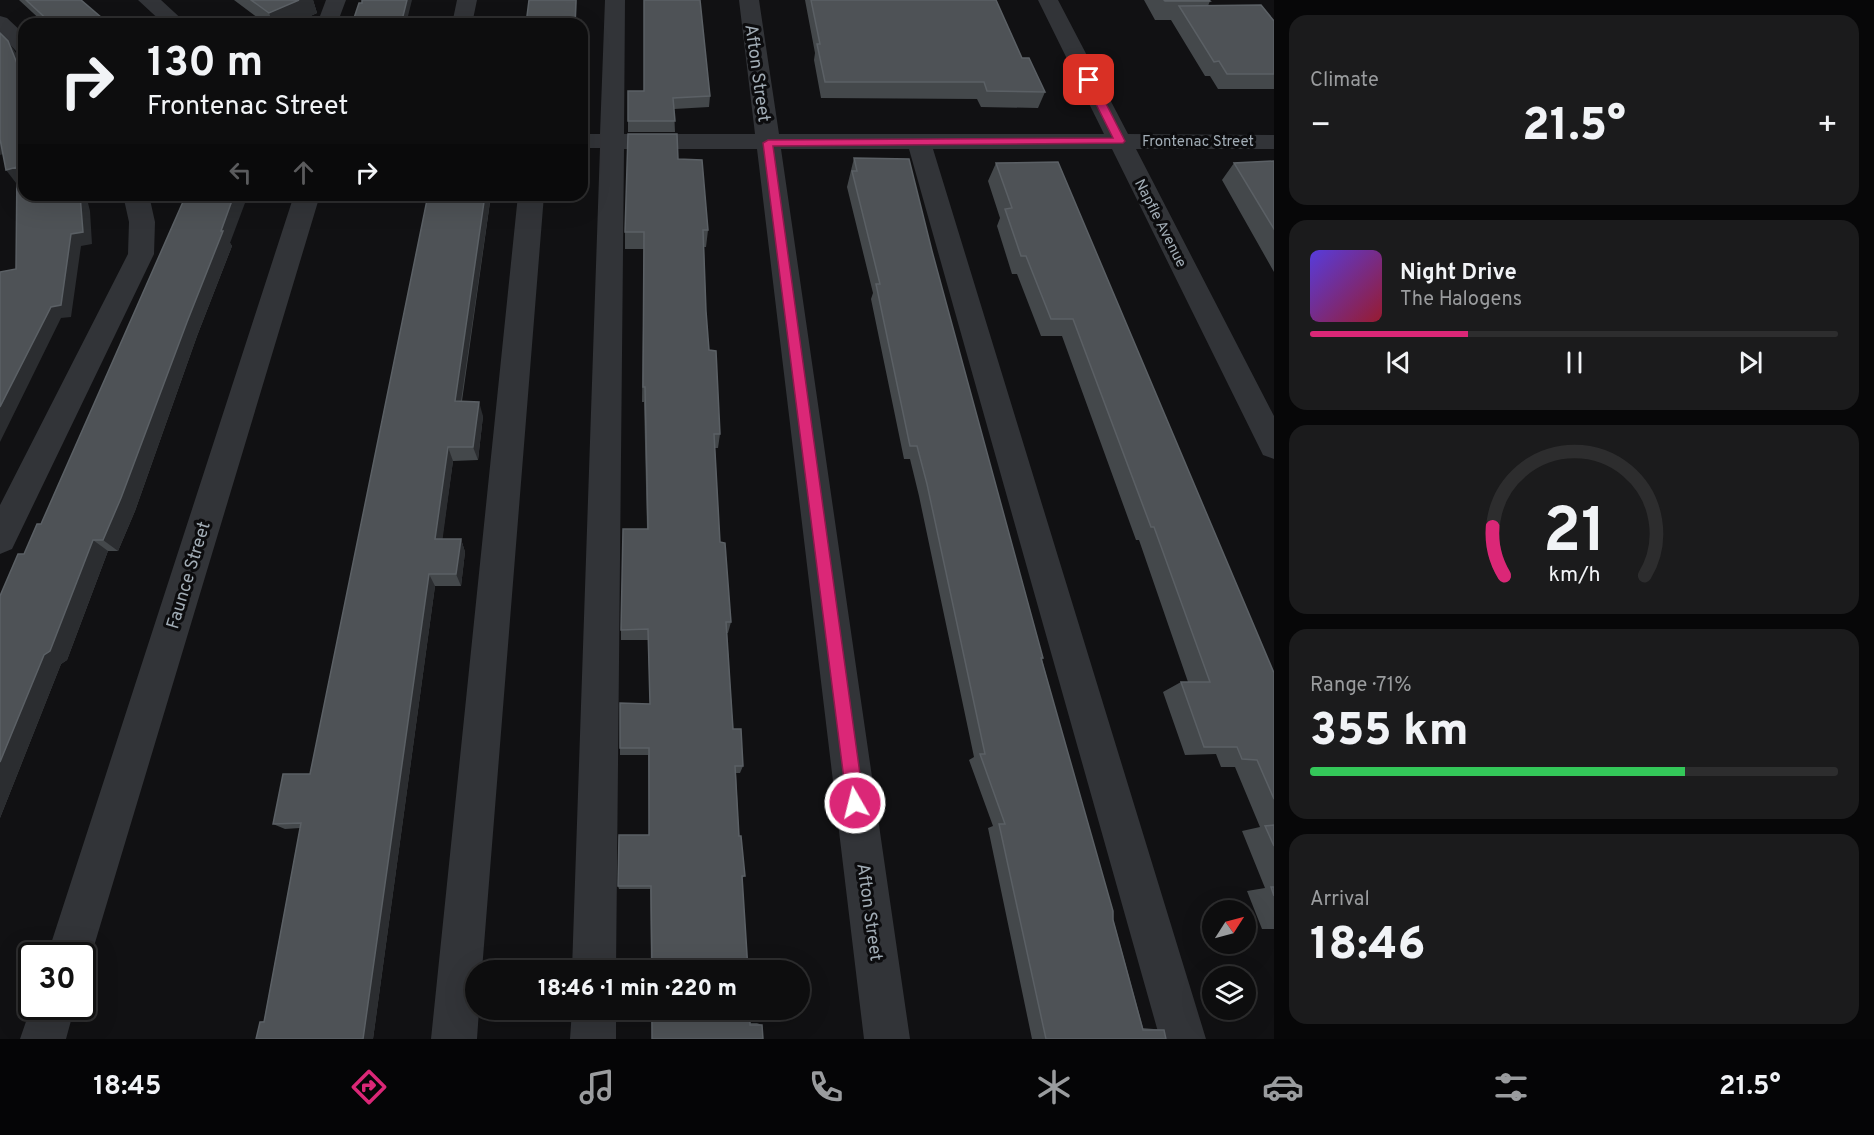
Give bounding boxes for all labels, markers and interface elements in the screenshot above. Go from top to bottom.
street label: Afton Street [738,23,775,124]
text: 130 m [147,38,263,91]
icon: right [48,42,126,120]
pin [1063,54,1114,105]
icon: arrive [1072,63,1105,96]
text: Climate [1310,68,1379,94]
text: Frontenac Street [147,90,349,124]
text: 21.5° [1522,99,1626,156]
text: − [1310,106,1331,148]
text: + [1817,106,1838,148]
street label: Frontenac Street [1142,133,1254,152]
icon: left [224,156,257,189]
icon: ahead [287,156,320,189]
icon: right [350,156,383,189]
street label: Napfle Avenue [1129,176,1190,271]
text: Night Drive [1400,260,1517,287]
text: The Halogens [1400,287,1522,313]
icon: previous [1382,346,1415,379]
icon: pause [1558,346,1591,379]
icon: next [1734,346,1767,379]
text: 21 [1542,496,1606,575]
street label: Faunce Street [162,519,217,632]
text: km/h [1548,563,1600,590]
text: Range · 71% [1310,673,1412,699]
text: 355 km [1310,704,1469,761]
position arrow [823,771,887,835]
street label: Afton Street [850,862,887,963]
text: Arrival [1310,887,1370,913]
north arrow [1202,900,1256,954]
map controls [1202,900,1256,1020]
text: 18:46 [1310,918,1425,975]
speed limit sign: 30 [18,942,96,1020]
button: layers [1202,966,1256,1020]
text: 18:46 · 1 min · 220 m [538,976,737,1003]
icon: directions [348,1066,390,1108]
icon: music [576,1066,618,1108]
icon: phone [805,1066,847,1108]
icon: climate [1033,1066,1075,1108]
icon: car [1262,1066,1304,1108]
icon: filters [1490,1066,1532,1108]
text: 18:45 [93,1070,161,1104]
text: 21.5° [1719,1070,1781,1104]

